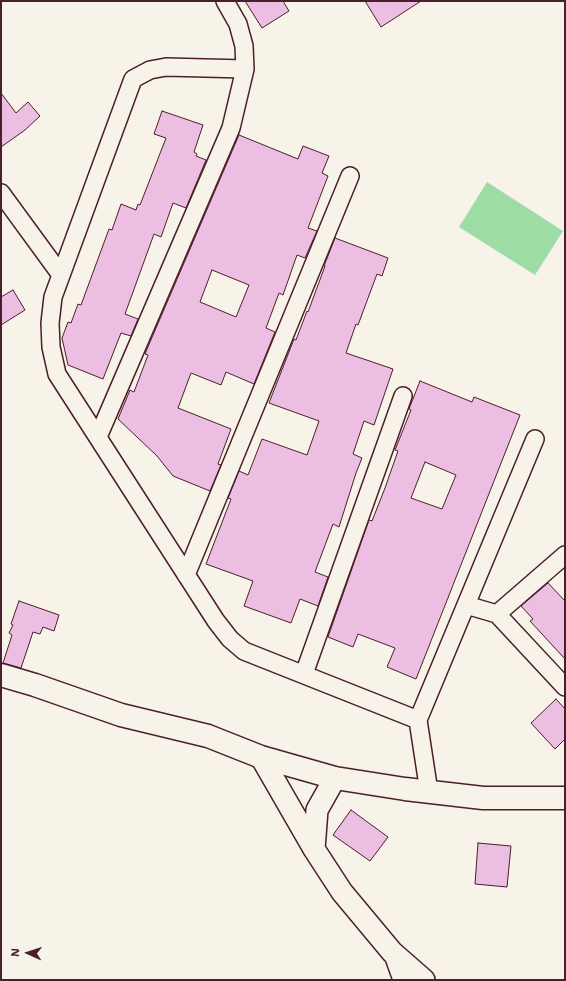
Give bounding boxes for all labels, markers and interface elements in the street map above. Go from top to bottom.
north arrow [8,933,48,973]
text: N [8,948,23,957]

